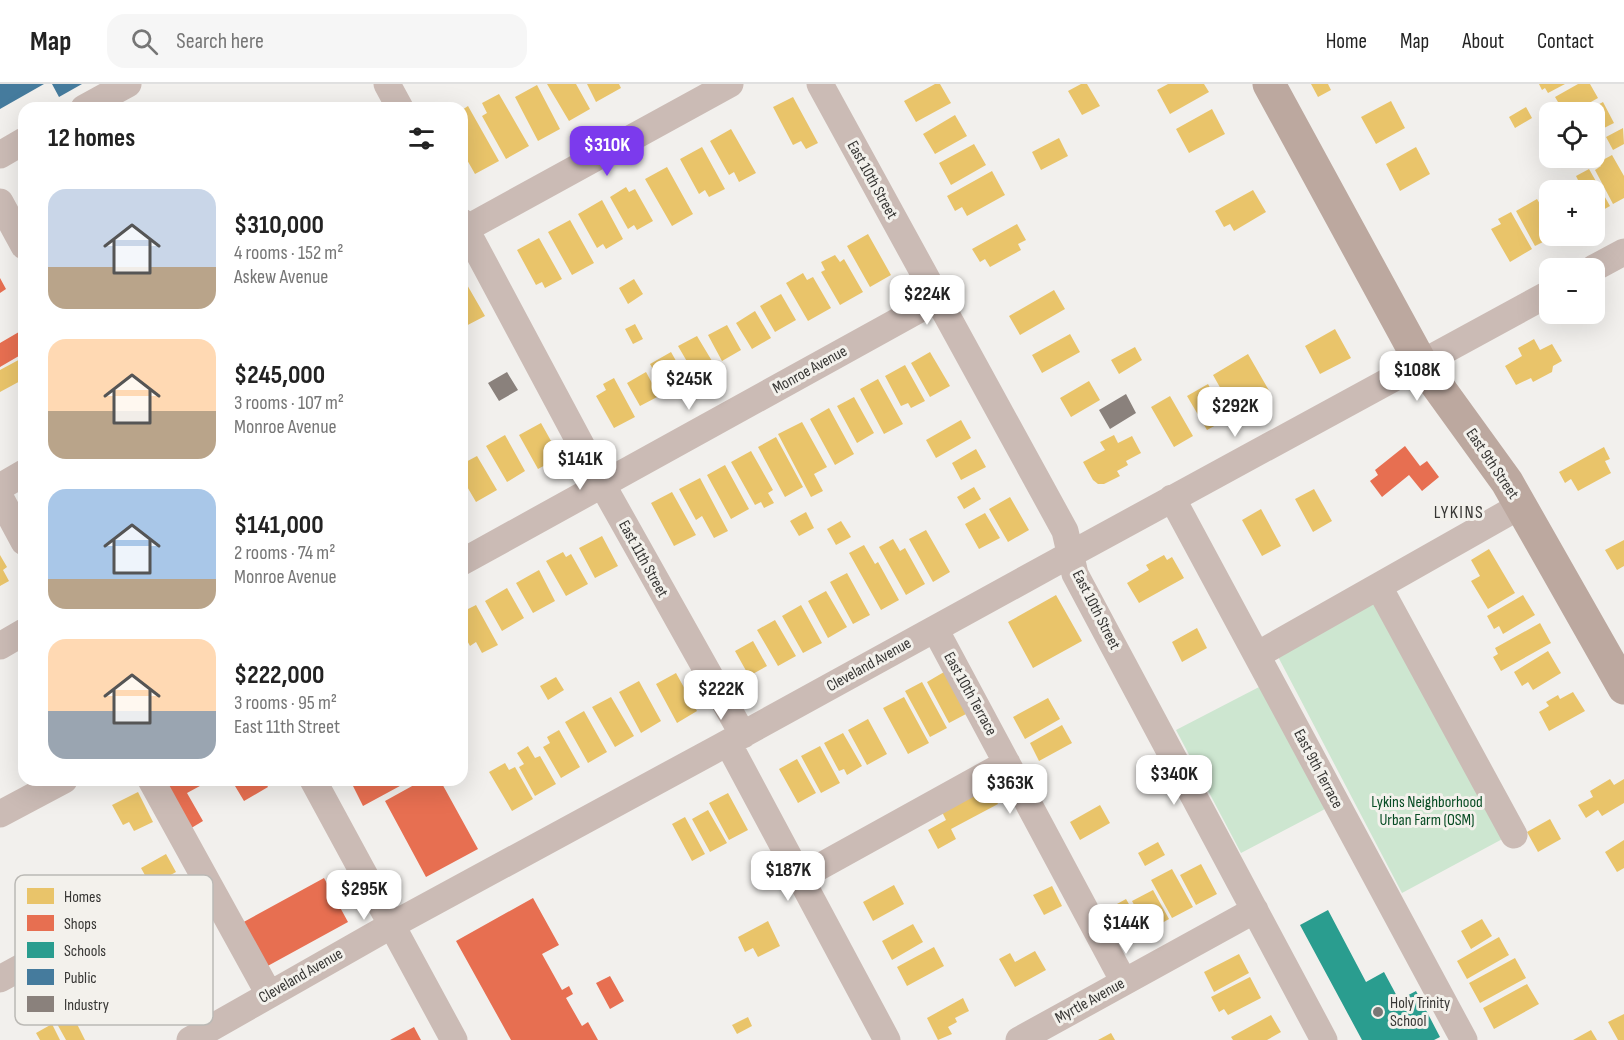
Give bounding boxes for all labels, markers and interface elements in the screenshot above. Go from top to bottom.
search box [107,14,527,68]
text: Map [30,25,71,58]
icon: search [128,25,161,58]
text: Search here [176,28,264,55]
text: Home [1326,29,1367,54]
text: Map [1400,29,1429,54]
text: About [1462,29,1504,54]
text: Contact [1537,29,1594,54]
map controls [1539,102,1605,324]
button: locate [1539,102,1605,168]
icon: filters [405,122,438,155]
text: 12 homes [48,123,135,154]
pin: $310K [565,126,649,177]
text: $310K [584,133,630,157]
street label: East 10th Street [843,138,901,223]
button: + [1539,180,1605,246]
text: $310,000 [234,210,324,241]
icon: home [96,213,168,285]
text: 4 rooms · 152 m² [234,241,343,265]
button: − [1539,258,1605,324]
text: Askew Avenue [234,265,328,289]
pin: $224K [885,275,969,326]
text: $224K [904,282,950,306]
street label: Monroe Avenue [770,342,850,398]
pin: $108K [1375,351,1459,402]
text: $108K [1394,358,1440,382]
text: $245,000 [234,360,325,391]
pin: $245K [647,360,731,411]
icon: home [96,363,168,435]
text: $245K [666,367,712,391]
pin: $292K [1193,387,1277,438]
text: 3 rooms · 107 m² [234,391,344,415]
text: $292K [1211,394,1259,418]
text: Monroe Avenue [234,415,337,439]
street label: East 9th Street [1461,425,1523,503]
pin: $141K [538,440,622,491]
text: $141K [557,447,603,471]
district label: LYKINS [1434,502,1484,523]
text: $141,000 [234,510,324,541]
icon: home [96,513,168,585]
street label: East 11th Street [614,517,672,601]
text: 2 rooms · 74 m² [234,541,335,565]
text: Monroe Avenue [234,565,337,589]
street label: East 10th Street [1068,567,1124,653]
street label: Cleveland Avenue [823,634,915,696]
street label: East 10th Terrace [939,649,1001,739]
text: $222,000 [234,660,324,691]
icon: home [96,663,168,735]
pin: $222K [679,670,763,721]
text: $222K [698,677,744,701]
text: 3 rooms · 95 m² [234,691,337,715]
text: East 11th Street [234,715,340,739]
street label: East 9th Terrace [1289,726,1347,812]
pin: $340K [1132,755,1216,806]
text: $340K [1150,762,1198,786]
pin: $363K [968,764,1052,815]
text: $363K [986,771,1034,795]
park label: Lykins Neighborhood Urban Farm (OSM) [1371,793,1483,830]
pin: $187K [746,851,830,902]
text: $187K [765,858,811,882]
pin: $295K [322,870,406,921]
legend [15,875,213,1025]
text: $295K [340,877,388,901]
text: Homes [64,888,101,907]
pin: $144K [1084,904,1168,955]
text: $144K [1103,911,1149,935]
text: Shops [64,915,97,934]
text: Schools [64,942,106,961]
street label: Cleveland Avenue [256,944,346,1008]
text: Public [64,969,97,988]
street label: Myrtle Avenue [1052,974,1128,1028]
place label: Holy Trinity School [1390,994,1450,1031]
text: Industry [64,996,109,1015]
marker: Holy Trinity School [1371,1005,1385,1019]

